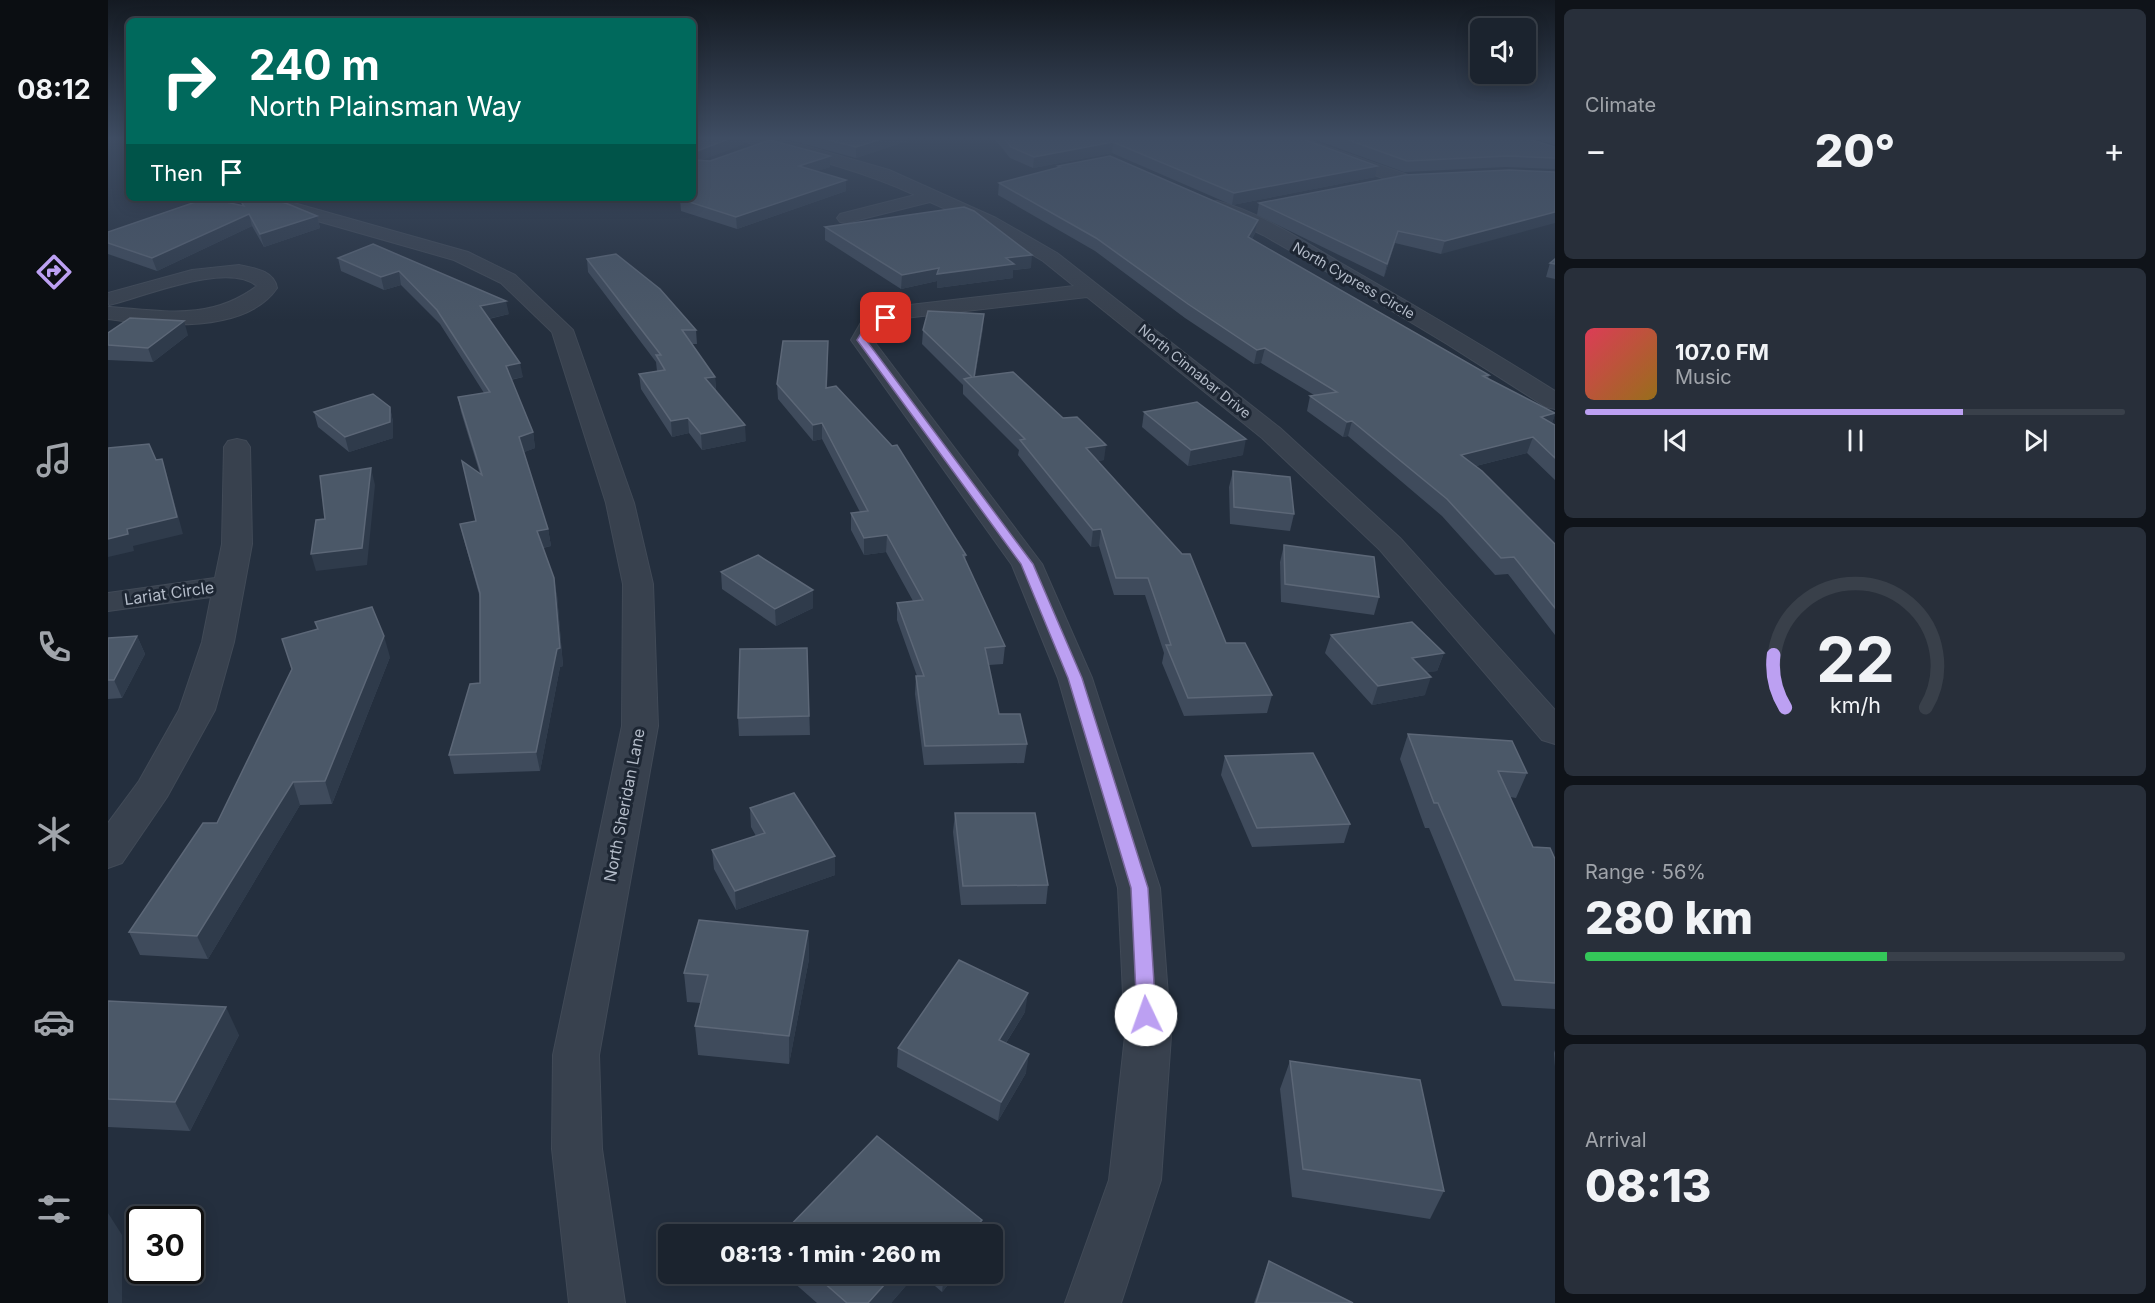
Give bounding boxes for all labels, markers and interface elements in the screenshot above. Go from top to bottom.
map controls [1470,18,1536,84]
button: sound [1470,18,1536,84]
text: 240 m [249,39,380,90]
icon: right [150,42,228,120]
text: 08:12 [17,73,91,106]
text: North Plainsman Way [249,90,522,123]
text: Climate [1585,93,1656,117]
text: 20° [1815,123,1895,178]
text: − [1585,130,1607,170]
text: + [2103,130,2125,170]
icon: arrive [215,156,248,189]
text: Then [150,160,203,186]
street label: North Cypress Circle [1290,238,1418,322]
icon: directions [33,251,75,293]
pin [860,292,911,343]
icon: arrive [869,301,902,334]
street label: North Cinnabar Drive [1135,320,1255,422]
text: 107.0 FM [1675,339,1769,365]
text: Music [1675,365,1732,389]
icon: previous [1659,424,1692,457]
icon: pause [1839,424,1872,457]
icon: next [2019,424,2052,457]
icon: music [33,439,75,481]
street label: Lariat Circle [123,577,215,609]
text: 22 [1816,623,1894,698]
icon: phone [33,626,75,668]
text: km/h [1830,693,1880,719]
street label: North Sheridan Lane [599,727,649,883]
icon: climate [33,813,75,855]
text: Range · 56% [1585,860,1706,884]
text: 280 km [1585,890,1753,945]
position arrow [1114,983,1178,1047]
icon: car [33,1001,75,1043]
text: Arrival [1585,1128,1647,1152]
text: 08:13 [1585,1158,1711,1213]
icon: filters [33,1188,75,1230]
speed limit sign: 30 [126,1206,204,1284]
text: 08:13 · 1 min · 260 m [720,1241,941,1267]

